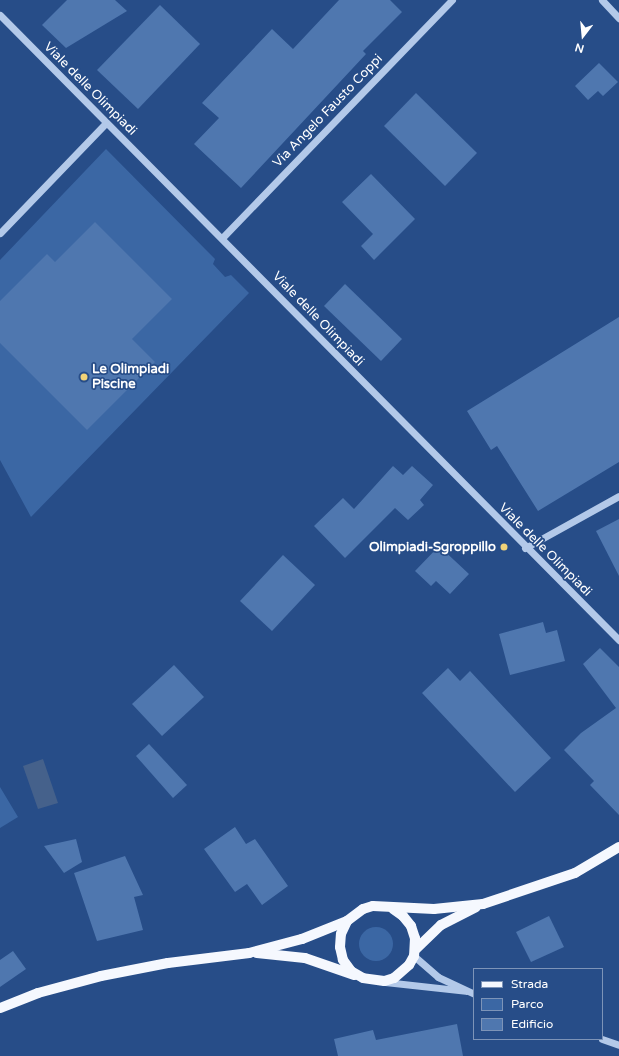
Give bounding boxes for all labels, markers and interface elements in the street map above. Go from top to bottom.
north arrow [563,16,603,56]
street label: Viale delle Olimpiadi [40,39,140,139]
text: N [574,41,586,55]
street label: Via Angelo Fausto Coppi [270,51,386,171]
street label: Viale delle Olimpiadi [269,269,367,369]
place label: Le Olimpiadi Piscine [92,362,169,393]
marker: Le Olimpiadi Piscine [79,372,89,382]
street label: Viale delle Olimpiadi [495,500,595,600]
place label: Olimpiadi-Sgroppillo [369,539,496,555]
marker: Olimpiadi-Sgroppillo [499,542,509,552]
legend [473,968,603,1040]
text: Strada [511,977,548,991]
text: Parco [511,997,544,1011]
text: Edificio [511,1017,553,1031]

